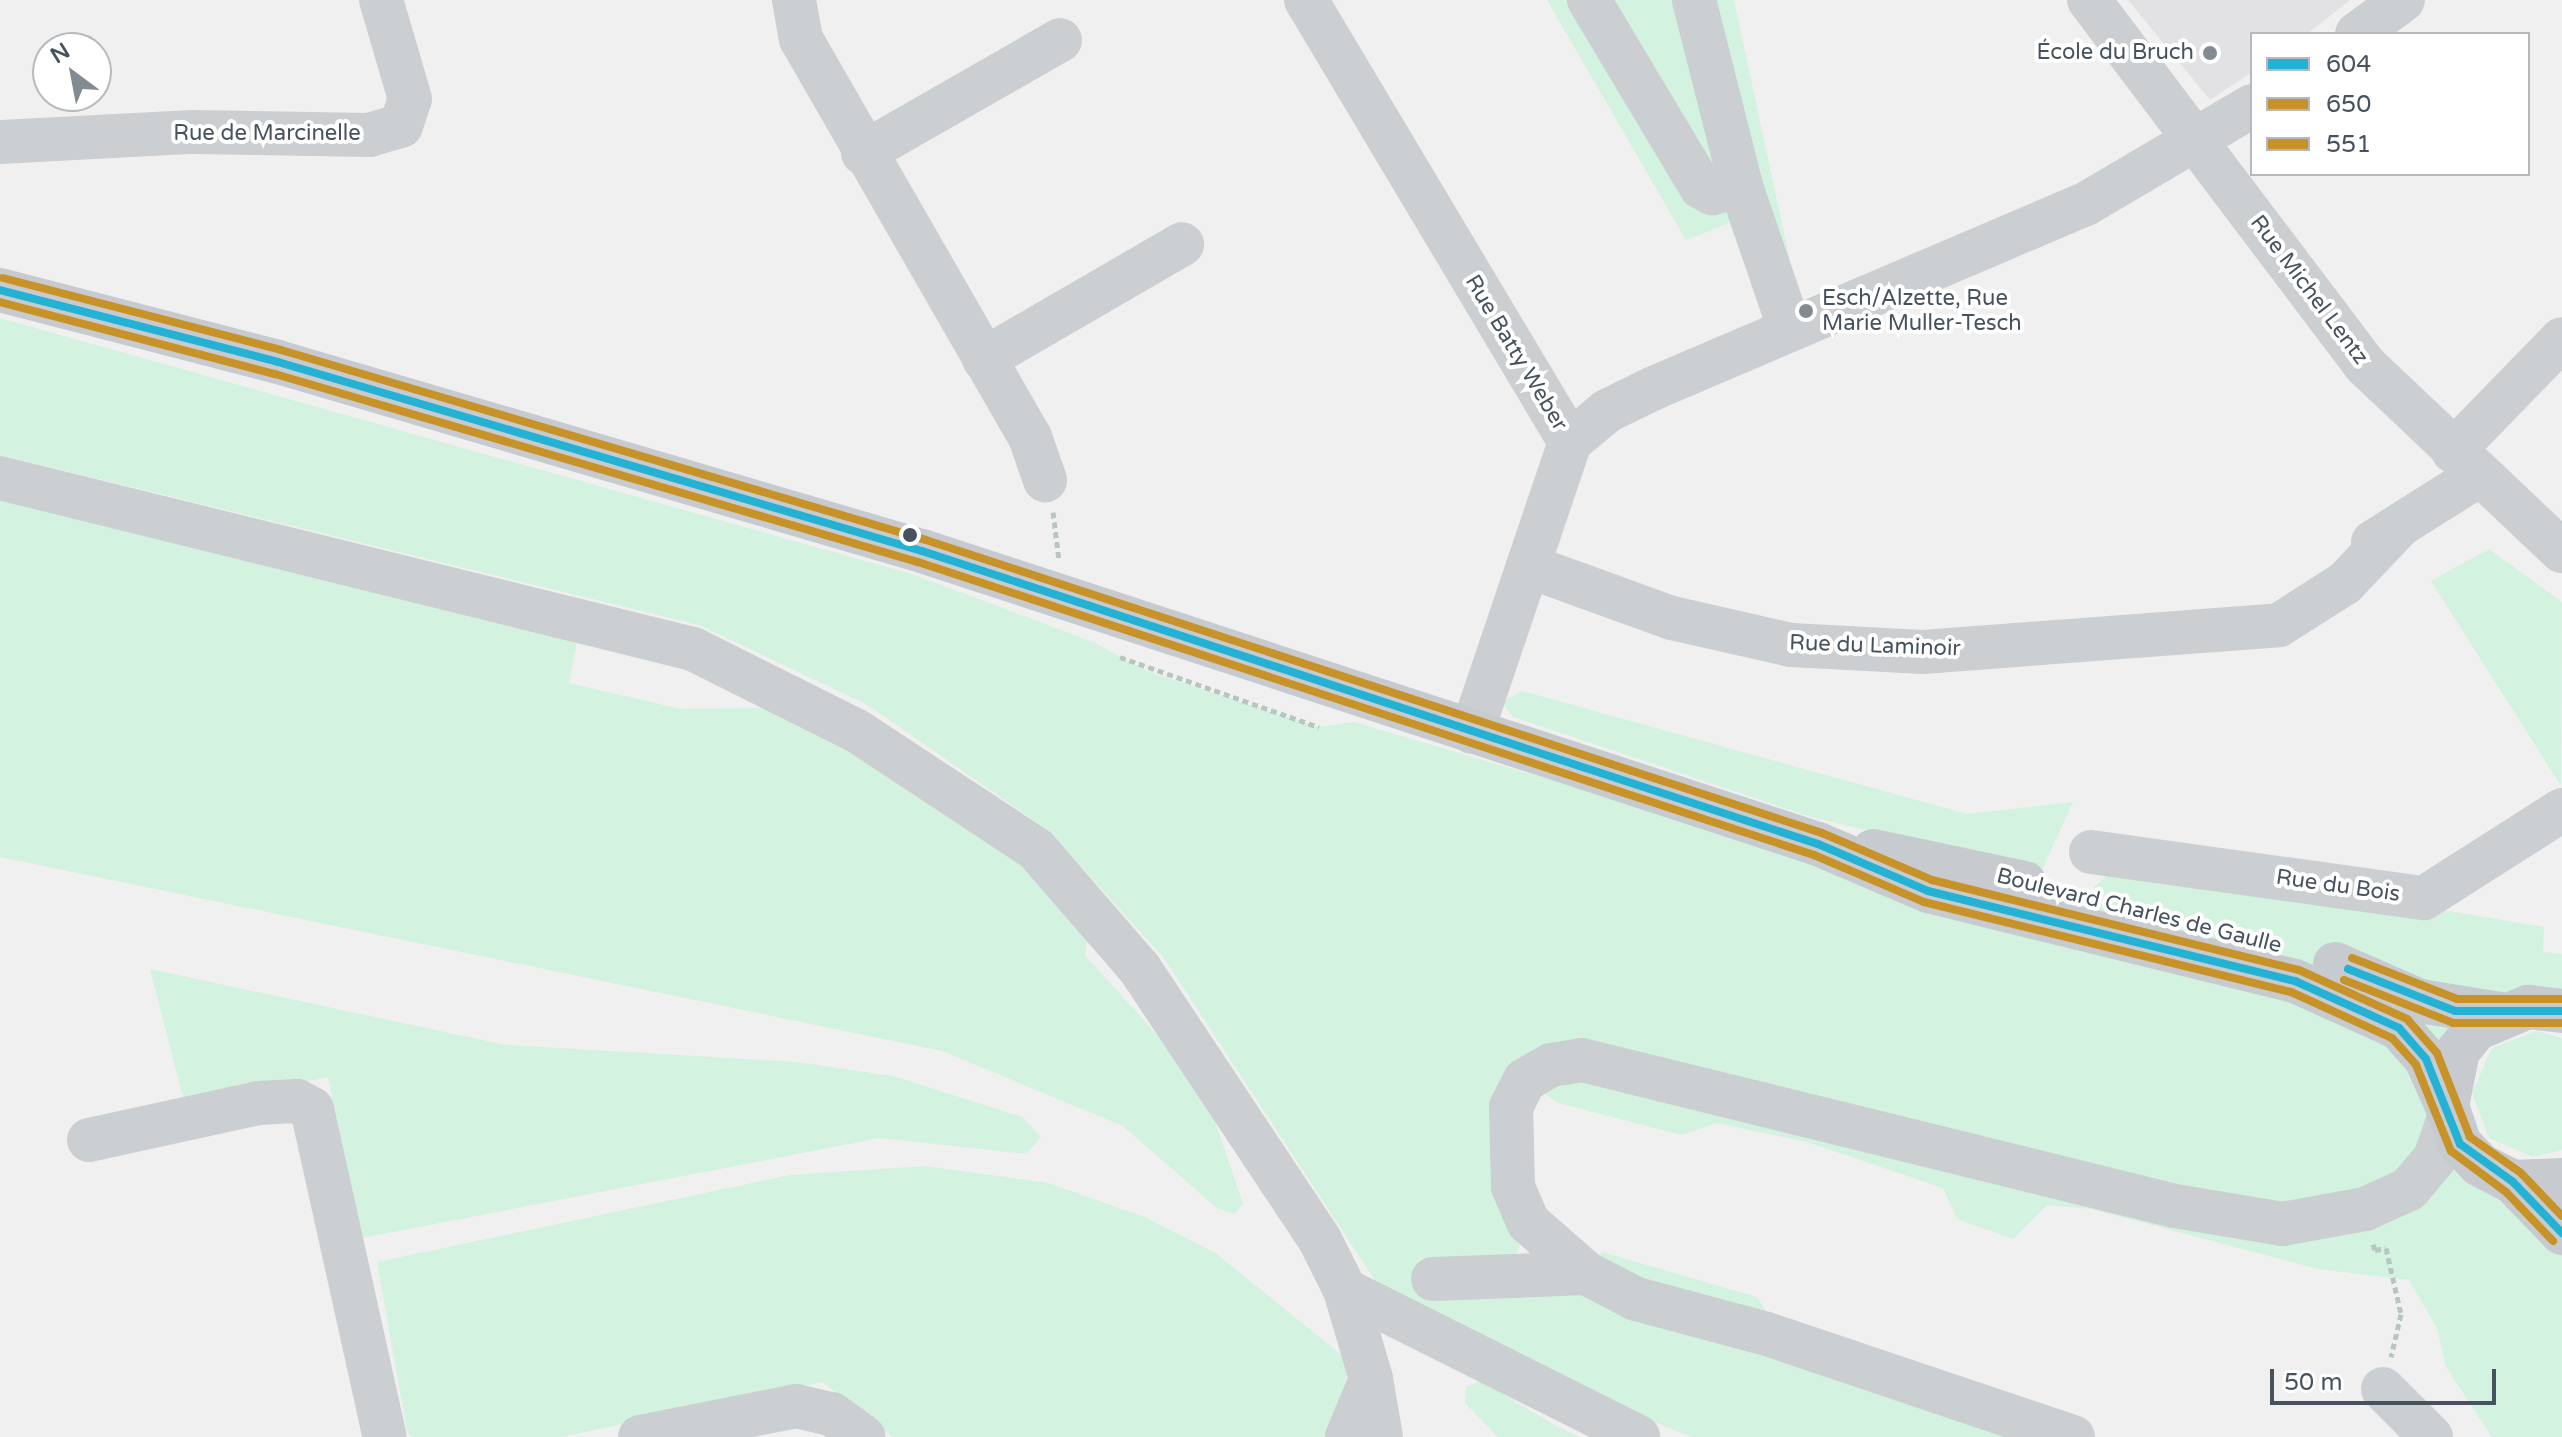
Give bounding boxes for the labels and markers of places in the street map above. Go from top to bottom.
place label: École du Bruch [2037,40,2194,66]
marker: École du Bruch [2201,44,2219,62]
place label: Esch/Alzette, Rue Marie Muller-Tesch [1822,285,2022,336]
marker: Esch/Alzette, Rue Marie Muller-Tesch [1797,302,1815,320]
unlabelled marker [902,527,918,543]

